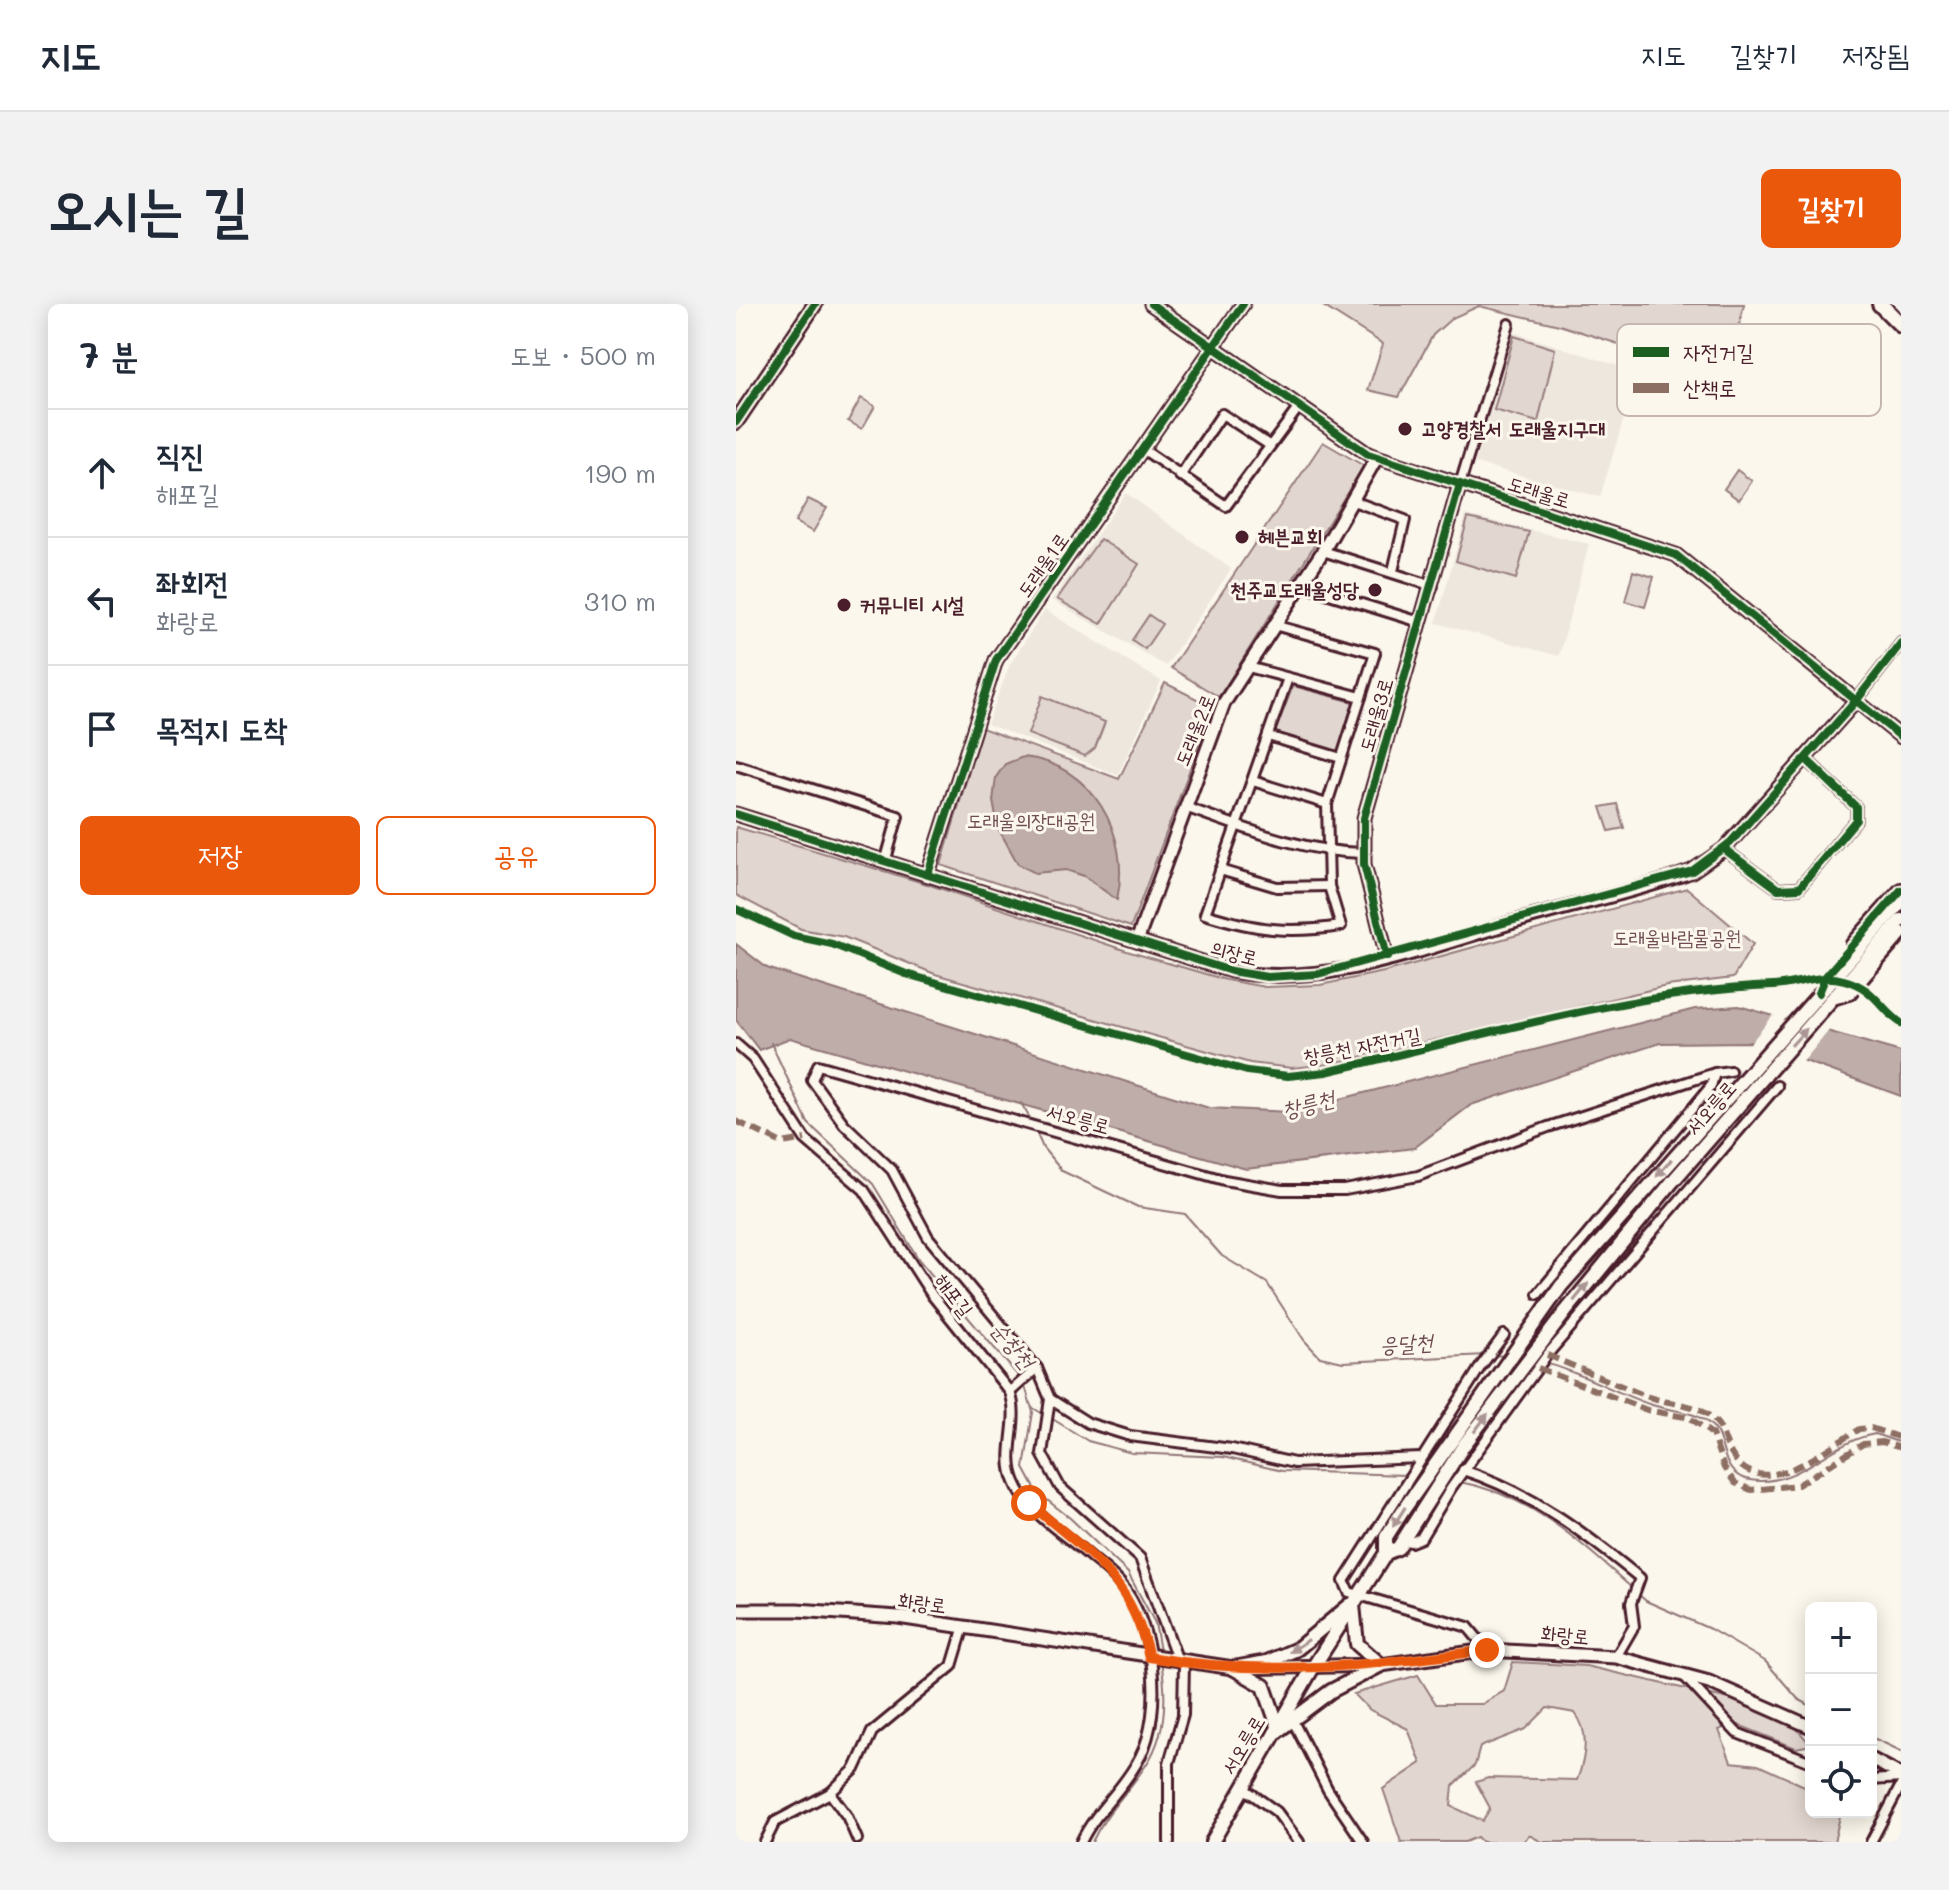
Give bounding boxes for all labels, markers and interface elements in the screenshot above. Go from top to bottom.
text: 지도 [40,29,101,79]
text: 지도 [1641,36,1686,72]
text: 길찾기 [1730,36,1797,72]
text: 저장됨 [1841,36,1909,72]
button: 길찾기 [1761,169,1901,248]
text: 오시는 길 [48,170,248,243]
legend [1617,324,1881,416]
text: 7 분 [80,332,139,377]
text: 자전거길 [1683,337,1754,366]
text: 도보 · 500 m [510,338,656,372]
text: 산책로 [1683,373,1736,402]
place label: 고양경찰서 도래울지구대 [1421,415,1605,441]
marker: 고양경찰서 도래울지구대 [1396,420,1414,438]
text: 직진 [156,434,204,474]
icon: ahead [80,451,124,495]
text: 190 m [584,456,656,490]
street label: 도래울로 [1505,469,1574,513]
text: 해포길 [156,476,219,510]
place label: 헤븐교회 [1258,523,1322,549]
street label: 도래울1로 [1011,527,1074,602]
marker: 헤븐교회 [1233,528,1251,546]
text: 좌회전 [156,562,228,602]
place label: 천주교도래울성당 [1230,576,1359,602]
icon: left [80,579,124,623]
marker: 천주교도래울성당 [1366,581,1384,599]
text: 310 m [584,584,656,618]
place label: 커뮤니티 시설 [860,591,965,617]
marker: 커뮤니티 시설 [835,596,853,614]
text: 화랑로 [156,604,219,638]
street label: 도래울3로 [1352,675,1398,755]
street label: 도래울2로 [1168,690,1220,770]
icon: arrive [80,707,124,751]
text: 목적지 도착 [156,708,288,748]
park label: 도래울의장대공원 [967,807,1095,833]
button: 저장 [80,816,360,895]
button: 공유 [376,816,656,895]
park label: 도래울바람물공원 [1613,924,1741,950]
street label: 의장로 [1208,934,1261,970]
street label: 창릉천 자전거길 [1301,1021,1423,1069]
one-way arrow [1789,1028,1807,1047]
street label: 서오릉로 [1679,1075,1741,1140]
water label: 창릉천 [1279,1082,1339,1124]
street label: 서오릉로 [1044,1097,1113,1139]
one-way arrow [1656,1157,1673,1177]
street label: 해포길 [930,1267,980,1322]
one-way arrow [1573,1282,1589,1302]
water label: 순창천 [985,1315,1043,1376]
water label: 응달천 [1379,1327,1436,1358]
one-way arrow [1473,1412,1488,1433]
route start [1011,1485,1047,1521]
one-way arrow [1392,1506,1407,1527]
street label: 화랑로 [897,1586,948,1618]
map controls [1805,1602,1877,1818]
button: + [1805,1602,1877,1674]
street label: 화랑로 [1540,1619,1590,1649]
route end [1469,1632,1505,1668]
one-way arrow [1288,1638,1309,1653]
button: − [1805,1674,1877,1746]
street label: 서오릉로 [1214,1710,1270,1779]
button: locate [1805,1746,1877,1818]

